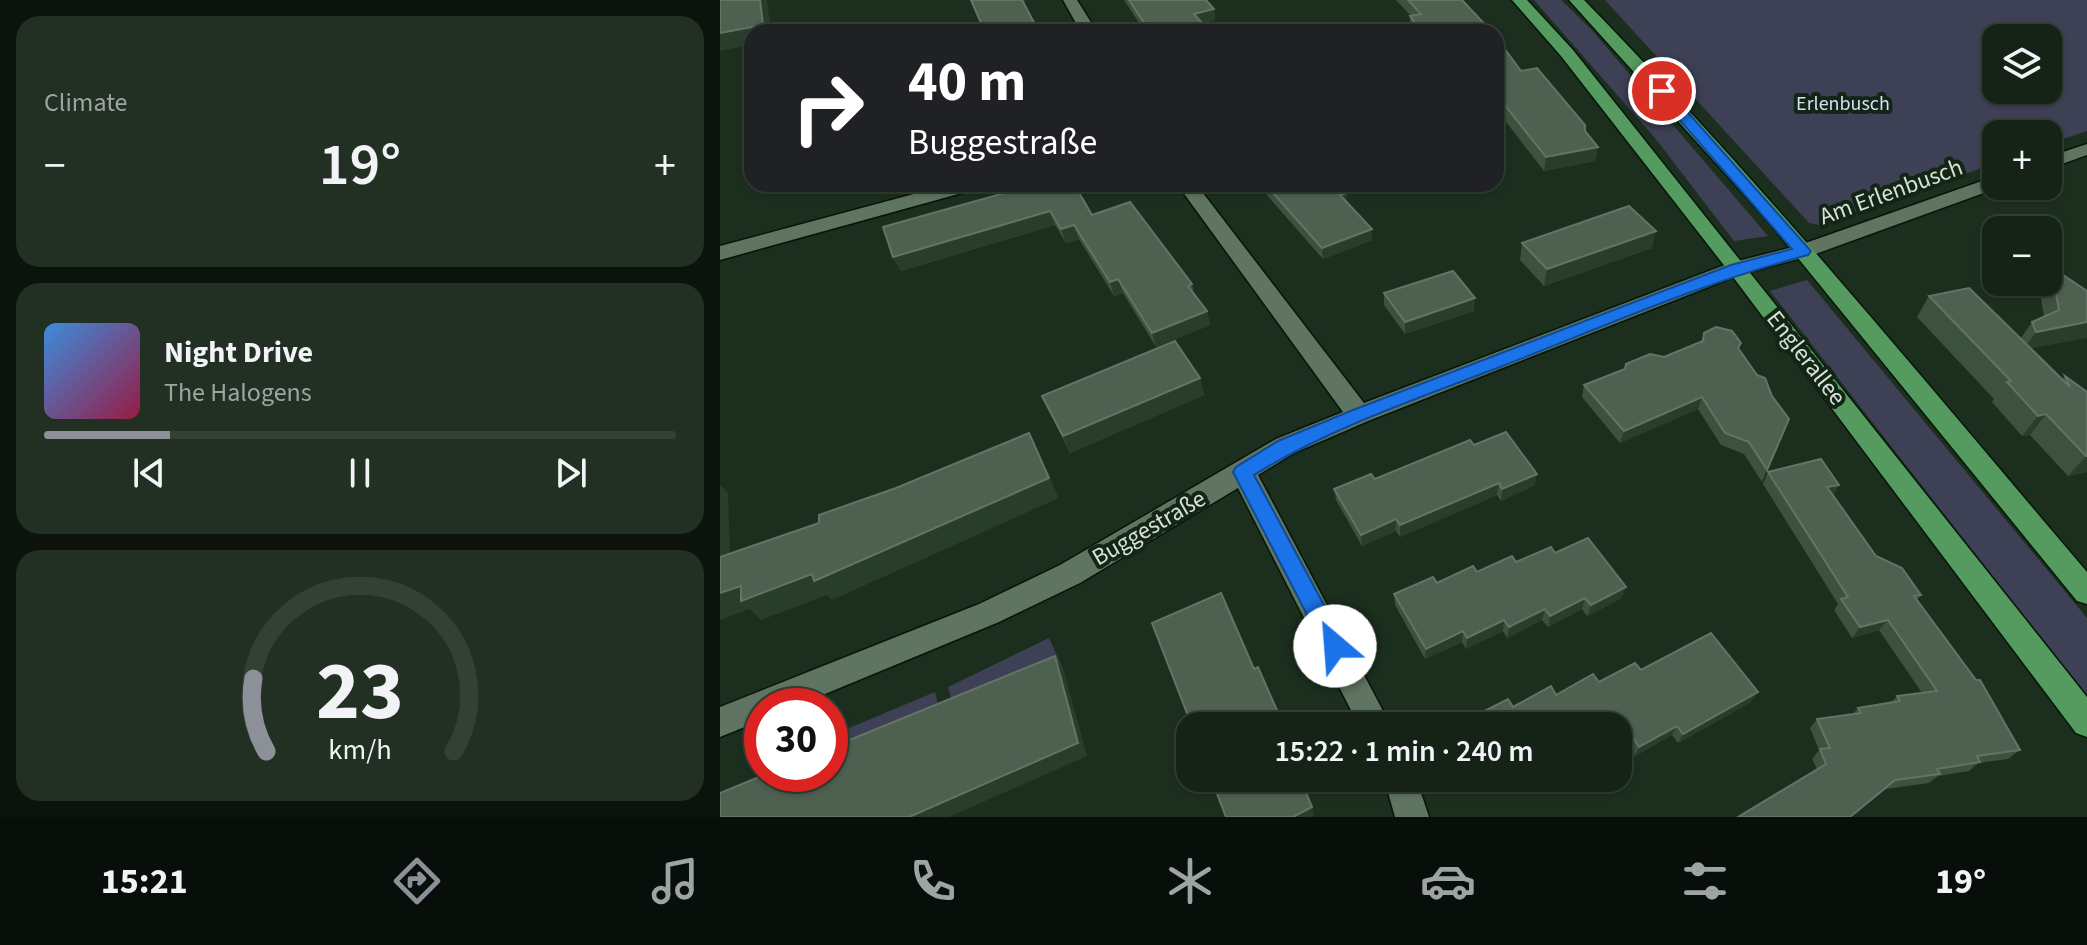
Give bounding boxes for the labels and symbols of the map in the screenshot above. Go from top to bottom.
pin [1628,57,1696,125]
park label: Erlenbusch [1796,90,1890,118]
street label: Am Erlenbusch [1814,150,1968,234]
street label: Englerallee [1758,303,1854,413]
street label: Buggestraße [1086,481,1212,575]
position arrow [1293,604,1377,688]
speed limit sign: 30 [744,688,848,792]

